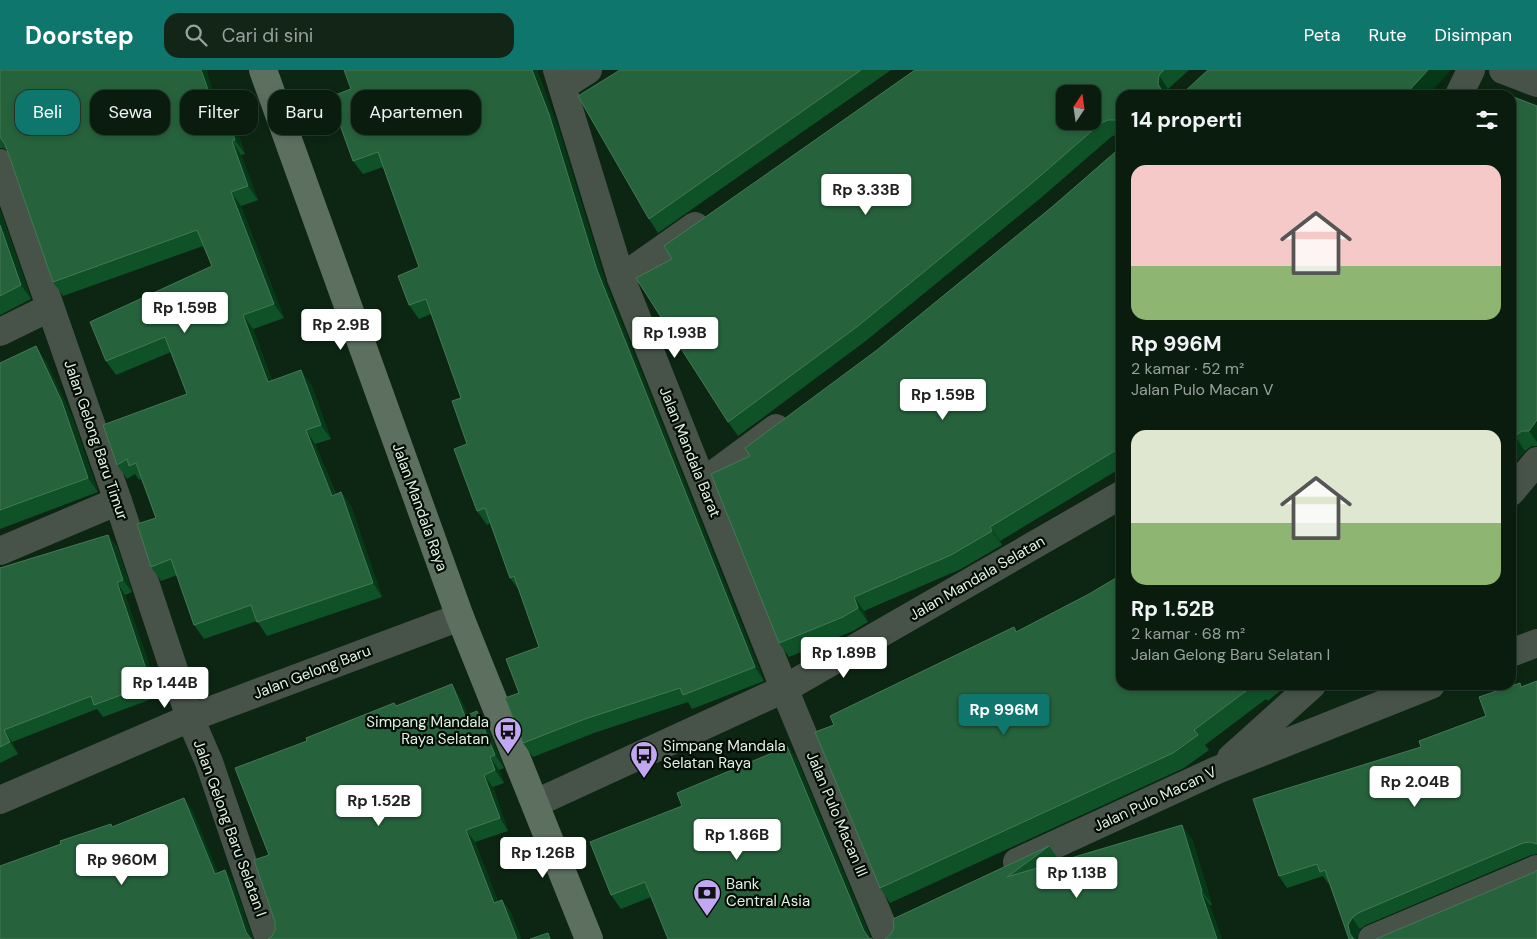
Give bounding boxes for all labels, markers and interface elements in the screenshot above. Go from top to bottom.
search box [164,13,514,58]
text: Doorstep [25,20,134,51]
icon: search [182,21,210,49]
text: Cari di sini [222,23,313,48]
text: Peta [1304,23,1340,47]
text: Rute [1368,23,1407,47]
text: Disimpan [1435,23,1512,47]
north arrow [1056,85,1101,130]
map controls [1056,85,1101,130]
chip: Beli [15,90,80,135]
chip: Sewa [90,90,170,135]
chip: Filter [180,90,258,135]
chip: Baru [268,90,341,135]
chip: Apartemen [351,90,481,135]
text: 14 properti [1131,106,1242,134]
icon: filters [1473,106,1501,134]
pin: Rp 3.33B [814,174,918,216]
text: Rp 3.33B [832,179,900,200]
icon: home [1271,198,1361,288]
pin: Rp 1.59B [133,292,237,334]
text: Rp 1.59B [153,297,217,318]
pin: Rp 2.9B [295,308,387,351]
text: Rp 2.9B [312,314,370,335]
pin: Rp 1.93B [623,316,727,359]
text: Rp 1.93B [643,322,707,343]
text: Rp 996M [1131,330,1222,358]
street label: Jalan Gelong Baru Timur [59,357,133,523]
text: 2 kamar · 52 m² [1131,358,1244,379]
pin: Rp 1.59B [891,378,995,421]
text: Jalan Pulo Macan V [1131,379,1273,400]
street label: Jalan Mandala Barat [655,384,725,520]
text: Rp 1.59B [911,384,975,405]
street label: Jalan Mandala Raya [388,440,452,574]
icon: home [1271,463,1361,553]
street label: Jalan Mandala Selatan [906,531,1048,625]
text: Rp 1.52B [1131,595,1214,623]
text: 2 kamar · 68 m² [1131,623,1245,644]
pin: Rp 1.89B [792,636,896,679]
street label: Jalan Gelong Baru [250,640,374,704]
text: Rp 1.89B [812,642,876,663]
text: Jalan Gelong Baru Selatan I [1131,644,1330,665]
pin: Rp 1.44B [113,666,217,709]
text: Rp 1.44B [132,672,198,693]
pin: Rp 996M [958,694,1050,736]
text: Rp 996M [970,699,1038,720]
place label: Simpang Mandala Raya Selatan [366,712,489,749]
bus stop icon: Simpang Mandala Raya Selatan [493,716,523,755]
place label: Simpang Mandala Selatan Raya [663,736,786,773]
street label: Jalan Gelong Baru Selatan I [189,737,271,919]
bus stop icon: Simpang Mandala Selatan Raya [629,740,659,779]
street label: Jalan Pulo Macan III [802,748,872,880]
street label: Jalan Pulo Macan V [1090,762,1220,836]
pin: Rp 2.04B [1363,766,1467,808]
text: Rp 2.04B [1381,771,1449,792]
pin: Rp 1.52B [327,784,431,827]
text: Rp 1.52B [347,790,411,811]
pin: Rp 1.86B [685,818,789,861]
text: Rp 1.86B [705,824,769,845]
pin: Rp 1.26B [491,836,595,879]
text: Rp 1.26B [511,842,575,863]
pin: Rp 960M [76,844,168,886]
text: Rp 960M [87,849,157,870]
pin: Rp 1.13B [1025,856,1129,899]
text: Rp 1.13B [1047,862,1107,883]
place label: Bank Central Asia [726,874,810,911]
bank icon: Bank Central Asia [692,878,722,917]

